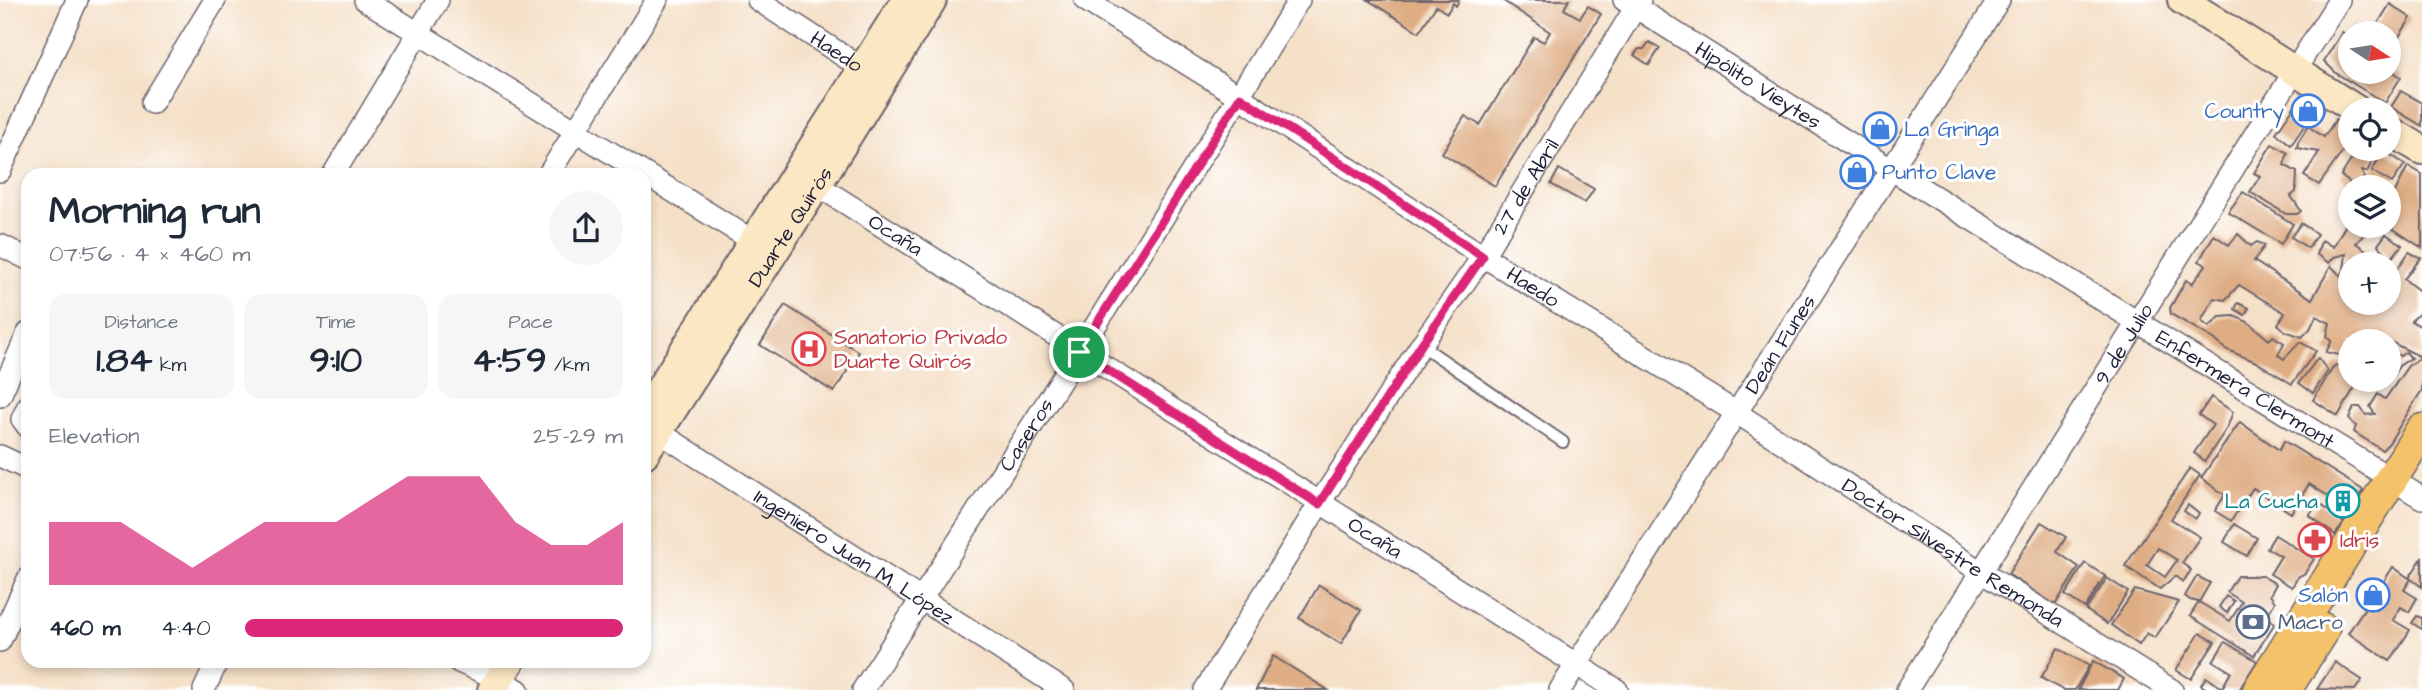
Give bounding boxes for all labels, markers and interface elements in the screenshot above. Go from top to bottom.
north arrow [2338,21,2401,84]
map controls [2338,21,2401,392]
street label: Haedo [805,24,869,79]
street label: Hipólito Vieytes [1690,34,1827,136]
shop icon: Country [2289,92,2327,130]
place label: Country [2205,97,2284,128]
button: locate [2338,98,2401,161]
shop icon: La Gringa [1861,110,1899,148]
place label: La Gringa [1904,115,1999,146]
street label: 27 de Abril [1485,133,1566,240]
shop icon: Punto Clave [1838,153,1876,191]
place label: Punto Clave [1882,158,1996,187]
street label: Duarte Quirós [741,161,839,293]
button: layers [2338,175,2401,238]
text: Morning run [49,186,261,238]
button: share [549,191,623,265]
street label: Ocaña [863,207,929,263]
text: 07:56 · 4 × 460 m [49,238,250,270]
button: + [2338,252,2401,315]
street label: Haedo [1501,259,1565,314]
street label: Deán Funes [1738,289,1822,399]
street label: 9 de Julio [2087,298,2160,390]
text: Distance [104,309,178,336]
text: Time [316,309,356,336]
text: Pace [509,309,553,336]
pin [1049,322,1109,382]
street label: Enfermera Clermont [2151,322,2341,455]
place label: Sanatorio Privado Duarte Quirós [834,323,1007,376]
button: − [2338,329,2401,392]
hospital icon: Sanatorio Privado Duarte Quirós [790,330,828,368]
icon: arrive [1060,333,1098,371]
text: 1.84 [96,336,152,385]
text: 9:10 [310,336,362,385]
text: 4:59 [472,336,546,385]
text: km [152,352,186,379]
text: /km [546,352,589,379]
street label: Caseros [992,393,1060,477]
text: Elevation [49,420,140,452]
text: 25–29 m [533,420,623,452]
street label: Doctor Silvestre Remonda [1836,471,2070,634]
street label: Ingeniero Juan M. López [748,482,961,632]
building icon: La Cucha [2324,482,2362,520]
place label: La Cucha [2224,487,2318,516]
street label: Ocaña [1342,509,1408,566]
pharmacy icon: Idris [2296,521,2334,559]
place label: Idris [2340,526,2379,555]
shop icon: Salón [2354,576,2392,614]
place label: Salón [2298,581,2348,610]
bank icon: Macro [2234,603,2272,641]
place label: Macro [2278,608,2343,637]
text: 460 m [49,612,121,644]
text: 4:40 [161,612,211,644]

